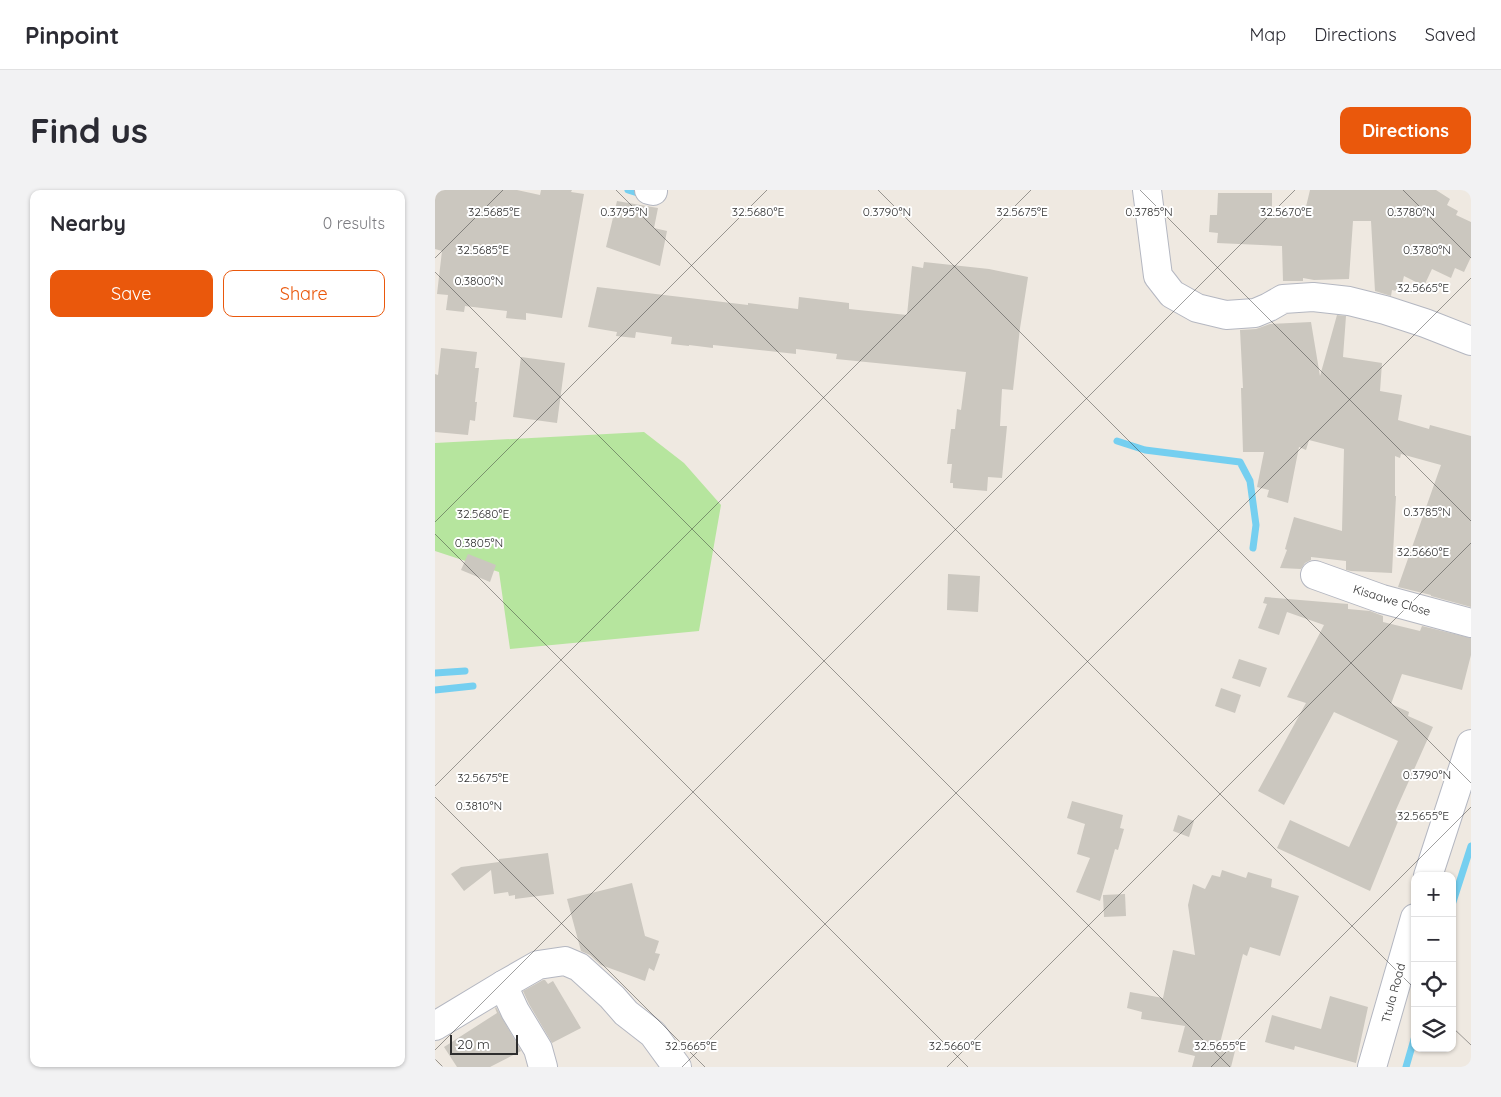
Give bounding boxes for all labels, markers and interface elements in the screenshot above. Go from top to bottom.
text: Pinpoint [25,20,119,50]
text: Map [1249,23,1286,46]
text: Directions [1314,23,1397,46]
text: Saved [1425,23,1476,46]
button: Directions [1340,107,1471,154]
text: Find us [30,108,148,152]
text: 32.5685°E [468,204,520,219]
text: 0.3795°N [600,204,648,219]
text: 32.5680°E [732,204,784,219]
text: 0.3790°N [863,204,911,219]
text: 32.5675°E [996,204,1048,219]
text: 0.3785°N [1125,204,1173,219]
text: 32.5670°E [1260,204,1312,219]
text: 0.3780°N [1387,204,1435,219]
text: Nearby [50,210,126,236]
text: 0 results [323,213,385,233]
text: 32.5685°E [457,242,509,257]
text: 0.3780°N [1403,242,1451,257]
button: Save [50,270,213,317]
button: Share [223,270,385,317]
text: 0.3800°N [454,273,504,288]
text: 32.5665°E [1397,280,1449,295]
text: 0.3785°N [1403,504,1451,519]
text: 32.5680°E [457,506,509,521]
text: 0.3805°N [455,535,503,550]
text: 32.5660°E [1397,544,1449,559]
street label: Kisaawe Close [1351,581,1433,619]
text: 0.3790°N [1403,767,1451,782]
text: 32.5675°E [457,770,509,785]
text: 0.3810°N [456,798,502,813]
text: 32.5655°E [1397,808,1449,823]
map controls [1411,872,1456,1052]
button: + [1411,872,1456,917]
button: − [1411,917,1456,962]
street label: Ttula Road [1378,961,1408,1025]
button: locate [1411,962,1456,1007]
button: layers [1411,1007,1456,1052]
scale bar [450,1032,517,1055]
text: 20 m [457,1035,490,1053]
text: 32.5665°E [665,1038,717,1053]
text: 32.5660°E [929,1038,981,1053]
text: 32.5655°E [1194,1038,1246,1053]

